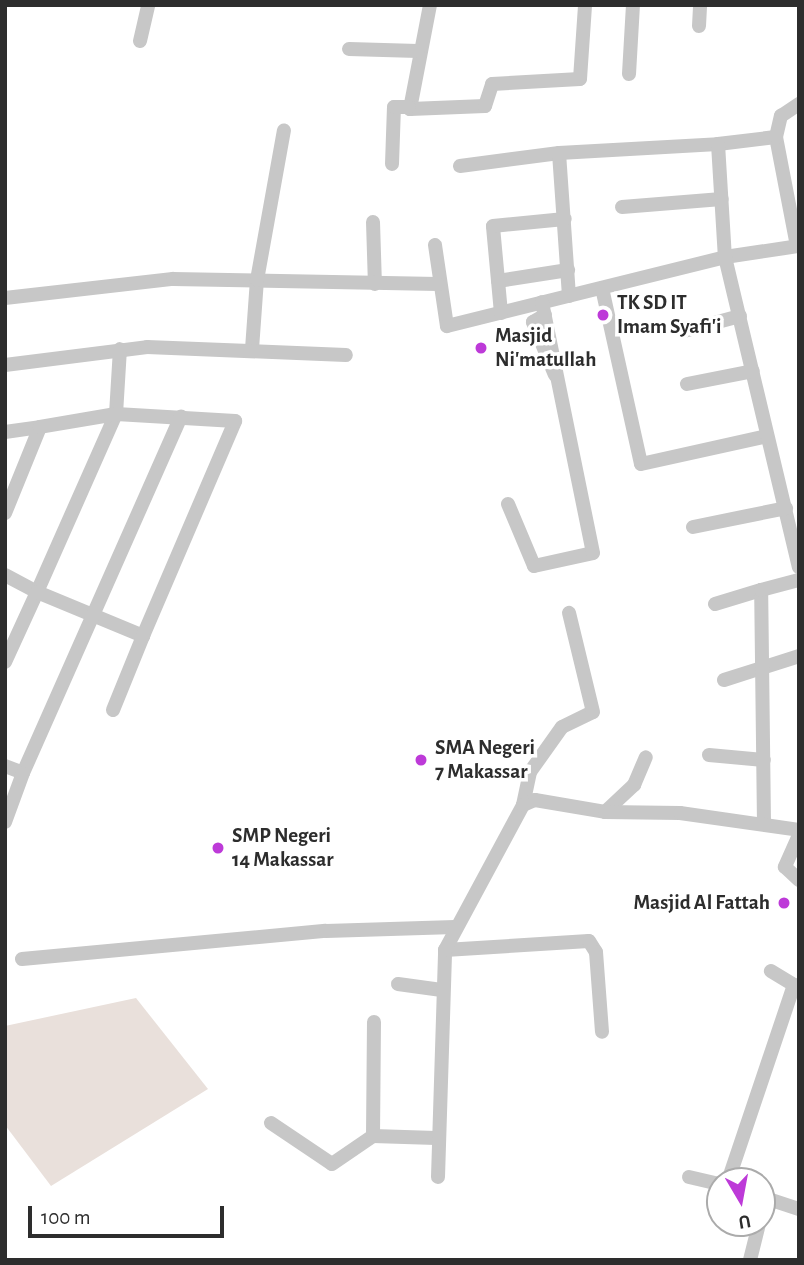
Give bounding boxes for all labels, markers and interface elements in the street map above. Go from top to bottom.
place label: TK SD IT Imam Syafi'i [617,290,722,340]
marker: TK SD IT Imam Syafi'i [595,307,611,323]
place label: Masjid Ni'matullah [495,323,596,373]
marker: Masjid Ni'matullah [473,340,489,356]
place label: SMA Negeri 7 Makassar [435,735,535,785]
marker: SMA Negeri 7 Makassar [413,752,429,768]
place label: SMP Negeri 14 Makassar [232,823,333,873]
marker: SMP Negeri 14 Makassar [210,840,226,856]
place label: Masjid Al Fattah [634,890,770,916]
marker: Masjid Al Fattah [776,895,792,911]
north arrow [706,1167,776,1237]
scale bar [32,1192,228,1236]
text: 100 m [41,1207,91,1228]
text: U [737,1211,752,1232]

